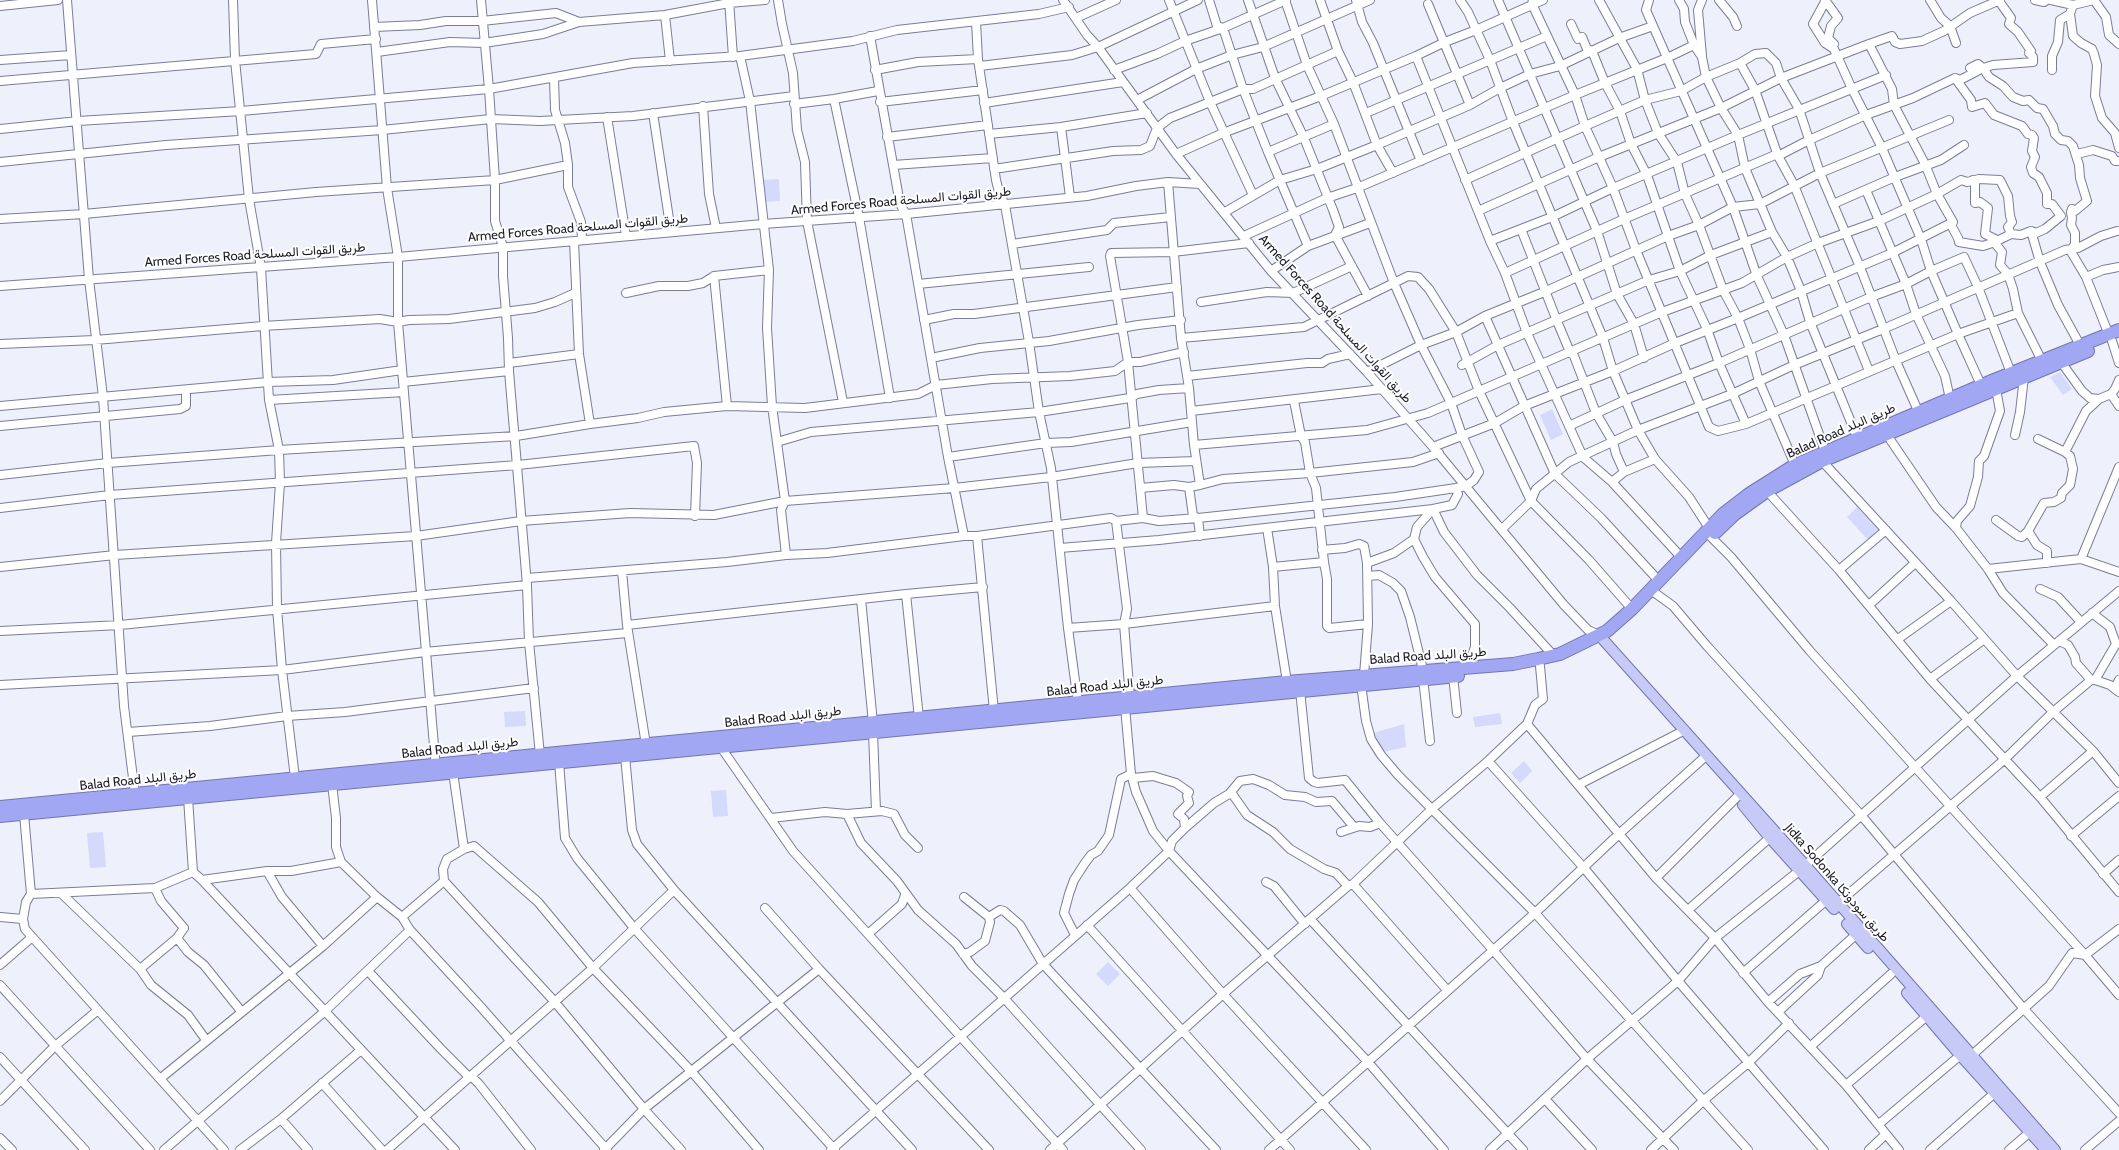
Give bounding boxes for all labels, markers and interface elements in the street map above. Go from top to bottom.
street label: Armed Forces Road طريق القوات المسلحة [790,184,1012,218]
street label: Armed Forces Road طريق القوات المسلحة [467,211,689,245]
street label: Armed Forces Road طريق القوات المسلحة [1255,232,1415,406]
street label: Armed Forces Road طريق القوات المسلحة [144,240,366,270]
street label: Balad Road طريق البلد [1784,400,1898,462]
street label: Balad Road طريق البلد [1369,644,1487,668]
street label: Balad Road طريق البلد [1046,672,1164,700]
street label: Balad Road طريق البلد [724,703,842,731]
street label: Balad Road طريق البلد [401,734,519,762]
street label: Balad Road طريق البلد [79,766,197,794]
street label: Jidka Sodonka طريق سودونكا [1781,821,1893,945]

